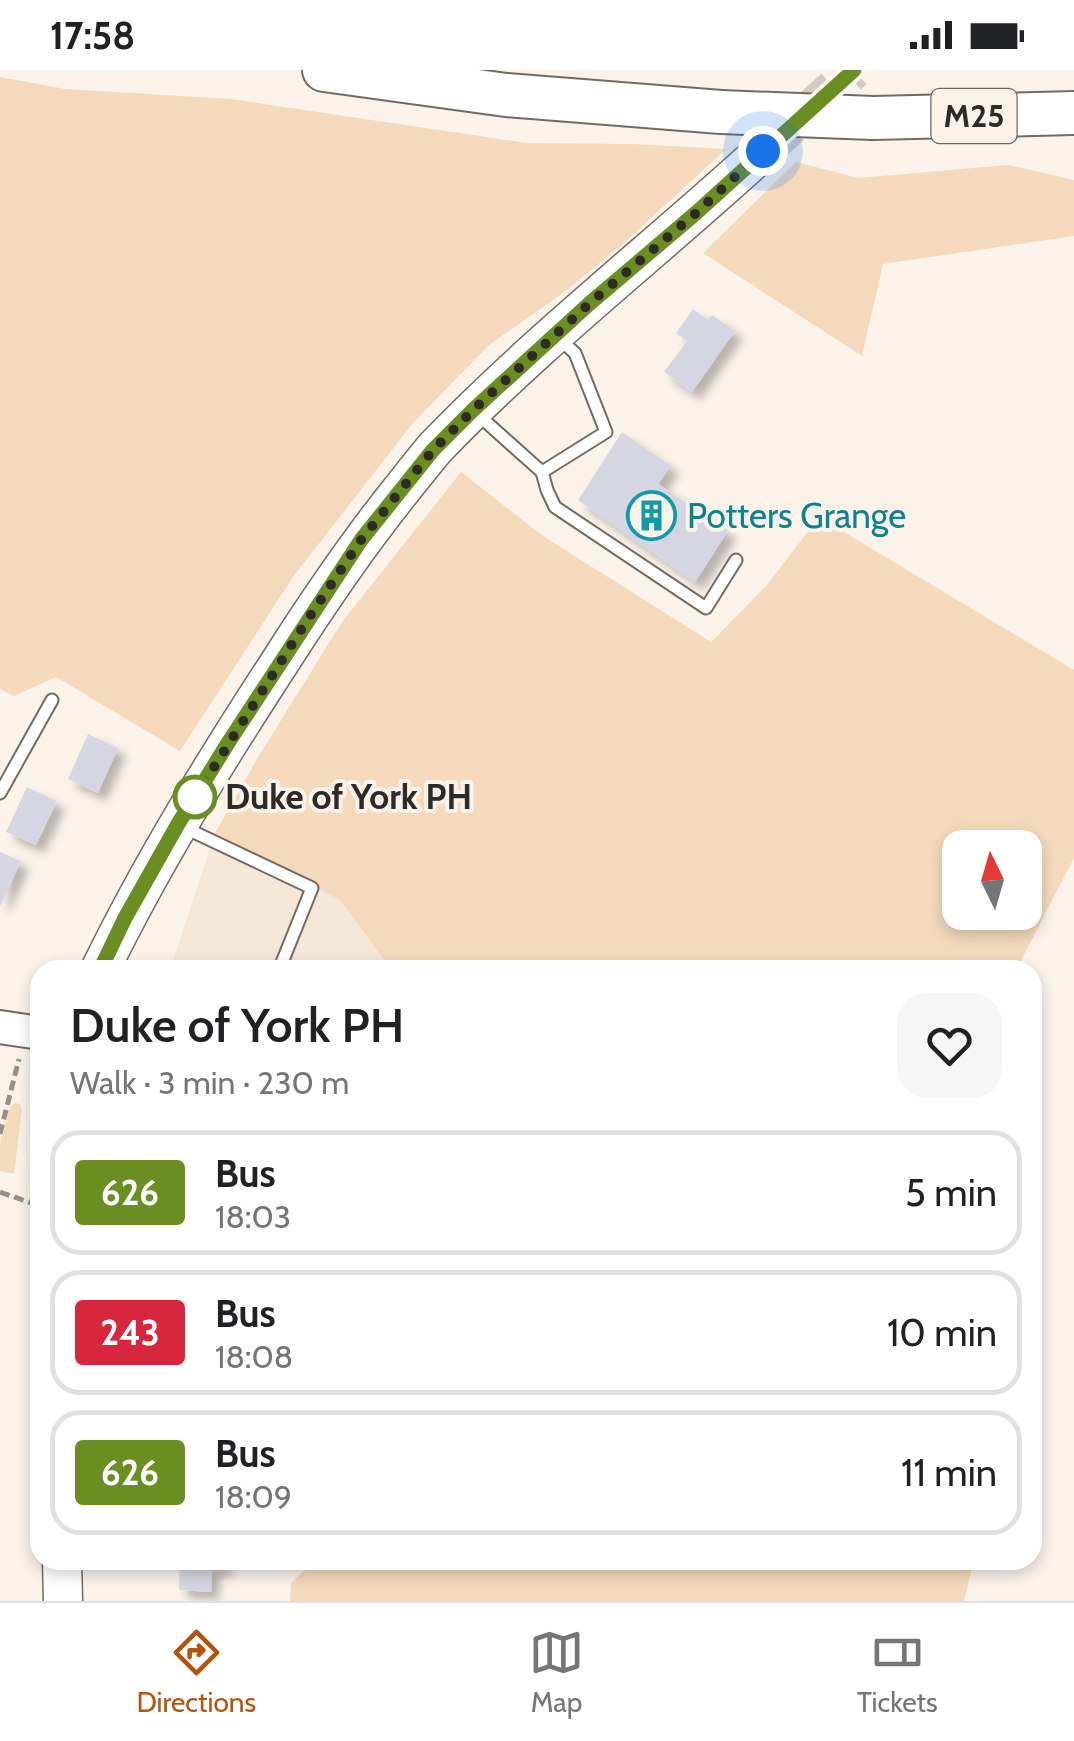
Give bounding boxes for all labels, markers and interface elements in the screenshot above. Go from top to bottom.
text: 17:58 [50,12,135,59]
road number: M25 [932,89,1016,143]
your location [738,126,788,176]
building icon: Potters Grange [626,490,678,542]
place label: Potters Grange [687,494,906,537]
place label: Duke of York PH [225,775,472,818]
marker: Duke of York PH [174,776,216,818]
north arrow [942,830,1042,930]
map controls [942,830,1042,930]
button: heart [897,993,1002,1098]
text: Duke of York PH [70,996,404,1054]
text: Walk · 3 min · 230 m [70,1063,349,1102]
text: Bus [215,1150,276,1197]
text: 5 min [905,1169,997,1216]
text: 626 [101,1171,159,1214]
text: 18:03 [215,1197,291,1236]
text: Bus [215,1290,276,1337]
text: 10 min [887,1309,997,1356]
text: 243 [100,1311,160,1354]
text: 18:08 [215,1337,293,1376]
text: Bus [215,1430,276,1477]
text: 11 min [901,1449,997,1496]
text: 626 [101,1451,159,1494]
text: 18:09 [215,1477,292,1516]
tab: Directions [136,1625,256,1719]
tab: Map [529,1625,584,1719]
tab: Tickets [857,1625,938,1719]

